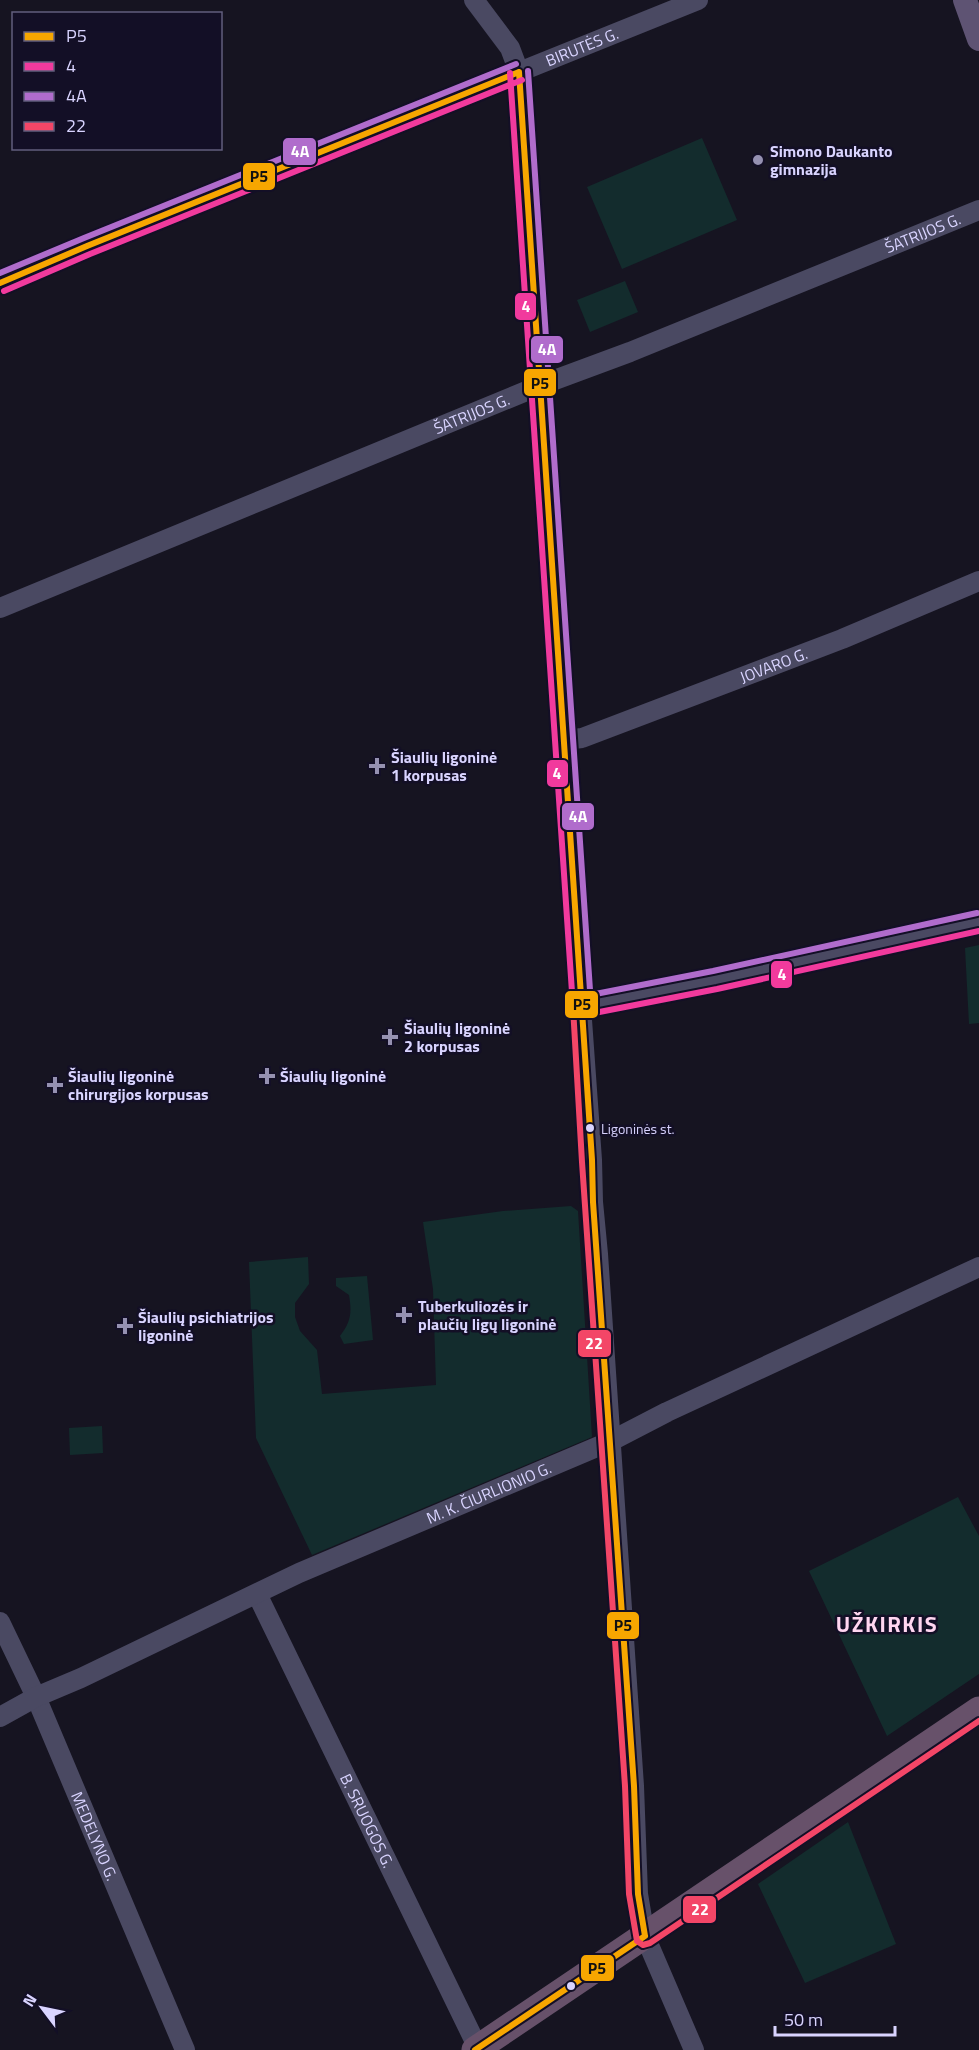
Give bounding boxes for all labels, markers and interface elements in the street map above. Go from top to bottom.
legend [12,12,222,150]
street label: BIRUTĖS G. [542,21,622,72]
text: P5 [66,22,87,49]
text: 4 [66,52,76,79]
text: 4A [66,82,87,109]
text: 22 [66,112,86,139]
line badge: 4A [282,137,317,166]
text: 4A [291,139,310,163]
place label: Simono Daukanto gimnazija [770,139,892,181]
marker: Simono Daukanto gimnazija [751,153,765,167]
line badge: P5 [242,162,276,191]
text: P5 [250,164,268,188]
street label: ŠATRIJOS G. [881,207,964,259]
line badge: 4 [514,292,537,321]
text: 4 [522,294,531,318]
line badge: 4A [530,335,564,364]
text: 4A [538,337,557,361]
line badge: P5 [523,368,557,397]
text: P5 [531,371,549,395]
street label: ŠATRIJOS G. [430,387,513,440]
street label: JOVARO G. [736,641,811,689]
place label: Šiaulių ligoninė 1 korpusas [391,745,497,787]
marker: Šiaulių ligoninė 1 korpusas [368,757,386,775]
line badge: 4 [546,759,569,788]
text: 4 [553,761,562,785]
line badge: 4A [561,802,595,831]
text: 4A [569,804,588,828]
line badge: 4 [770,960,793,989]
text: 4 [778,962,787,986]
line badge: P5 [564,990,599,1019]
text: P5 [573,992,591,1016]
place label: Šiaulių ligoninė 2 korpusas [404,1016,510,1058]
marker: Šiaulių ligoninė 2 korpusas [381,1028,399,1046]
place label: Šiaulių ligoninė chirurgijos korpusas [68,1064,209,1106]
place label: Šiaulių ligoninė [280,1064,386,1088]
marker: Šiaulių ligoninė [258,1067,276,1085]
marker: Šiaulių ligoninė chirurgijos korpusas [46,1076,64,1094]
place label: Ligoninės st. [601,1118,675,1139]
marker: Ligoninės st. [584,1122,596,1134]
place label: Tuberkuliozės ir plaučių ligų ligoninė [418,1294,557,1336]
place label: Šiaulių psichiatrijos ligoninė [138,1305,273,1347]
marker: Tuberkuliozės ir plaučių ligų ligoninė [395,1306,413,1324]
marker: Šiaulių psichiatrijos ligoninė [116,1317,134,1335]
line badge: 22 [577,1329,612,1358]
text: 22 [585,1331,603,1355]
street label: M. K. ČIURLIONIO G. [422,1456,555,1530]
district label: UŽKIRKIS [836,1607,938,1641]
line badge: P5 [606,1611,640,1640]
text: P5 [614,1613,632,1637]
street label: B. SRUOGOS G. [334,1769,400,1872]
street label: MEDELYNO G. [65,1788,124,1884]
line badge: 22 [682,1895,717,1924]
text: 22 [691,1897,709,1921]
line badge: P5 [580,1954,615,1982]
text: P5 [588,1956,606,1980]
north arrow [12,1978,72,2038]
unlabelled marker [565,1980,577,1992]
text: N [16,1989,42,2011]
scale bar [775,1999,895,2037]
text: 50 m [784,2006,823,2033]

